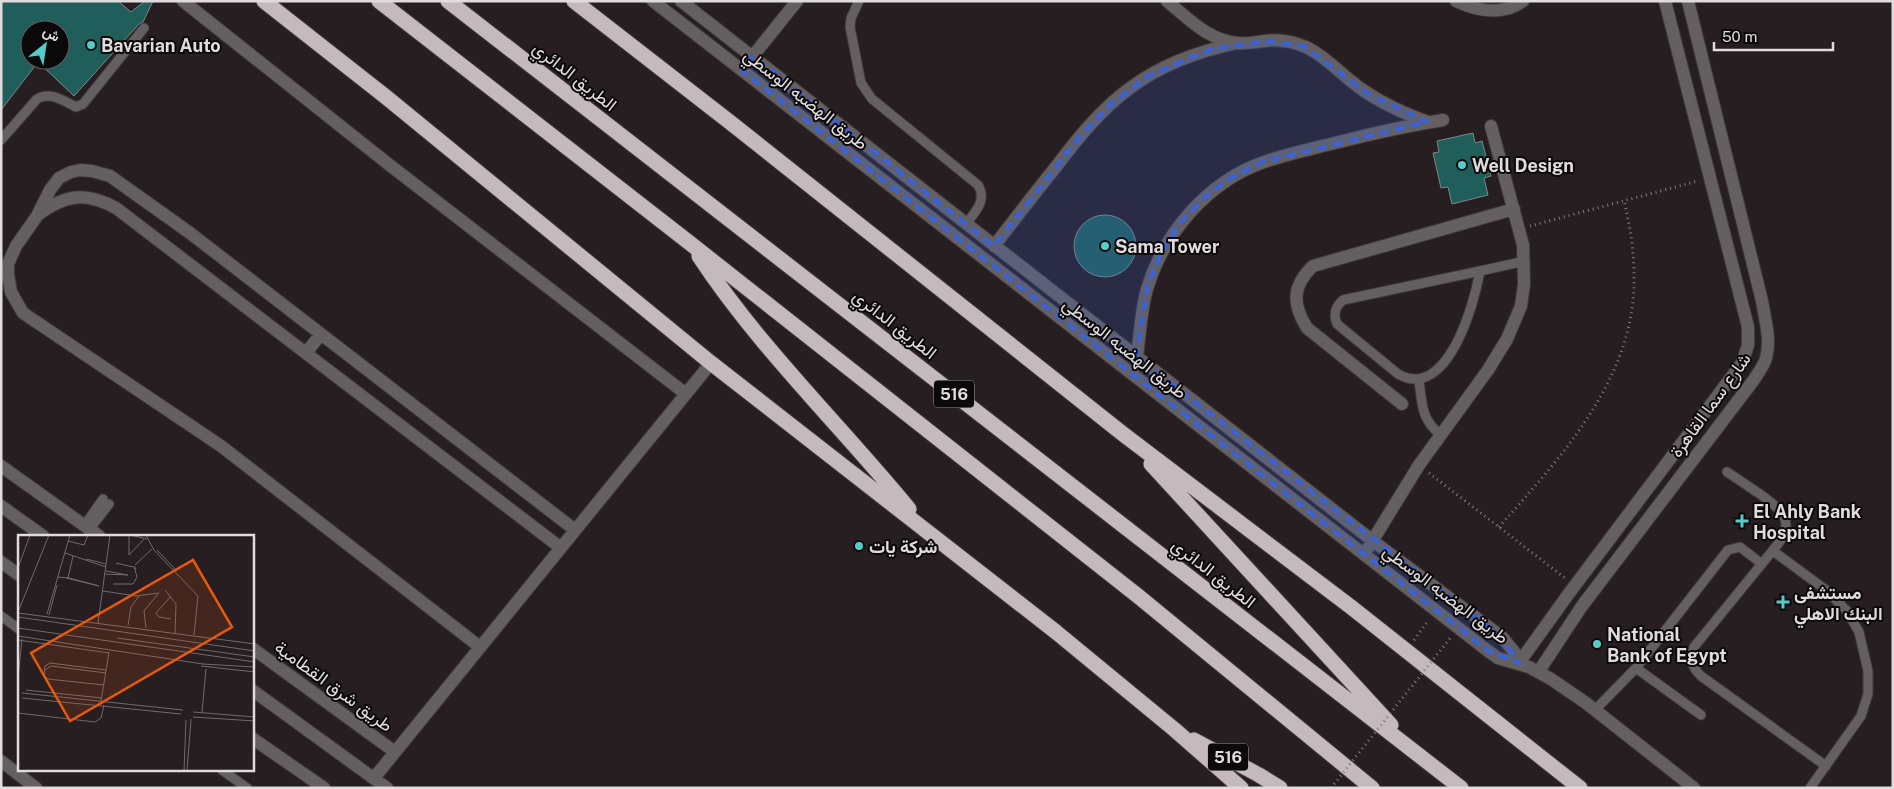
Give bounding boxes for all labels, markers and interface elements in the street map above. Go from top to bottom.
north arrow [20,20,70,70]
scale bar [1714,20,1833,52]
text: ش [40,23,63,46]
text: 50 m [1722,28,1757,45]
place label: Bavarian Auto [101,35,221,56]
street label: الطريق الدائري [526,37,621,119]
marker: Bavarian Auto [85,39,97,51]
street label: طريق الهضبه الوسطي [737,44,872,158]
place label: Well Design [1472,155,1574,176]
marker: Well Design [1456,159,1468,171]
place label: Sama Tower [1115,236,1220,257]
marker: Sama Tower [1099,240,1111,252]
street label: الطريق الدائري [846,285,941,367]
street label: طريق الهضبه الوسطي [1056,293,1191,407]
street label: شارع سما القاهرة [1665,349,1756,462]
road number: 516 [934,380,974,408]
place label: El Ahly Bank Hospital [1753,501,1862,543]
marker: El Ahly Bank Hospital [1735,514,1749,528]
street label: الطريق الدائري [1165,534,1260,616]
inset map [18,535,254,772]
place label: شركة يات [869,536,937,558]
marker: شركة يات [853,540,865,552]
street label: طريق الهضبه الوسطي [1376,540,1513,652]
place label: مستشفى البنك الاهلي [1794,582,1883,629]
marker: مستشفى البنك الاهلي [1776,595,1790,609]
place label: National Bank of Egypt [1607,624,1727,666]
street label: طريق شرق القطامية [270,636,397,737]
marker: National Bank of Egypt [1591,638,1603,650]
road number: 516 [1208,744,1248,770]

